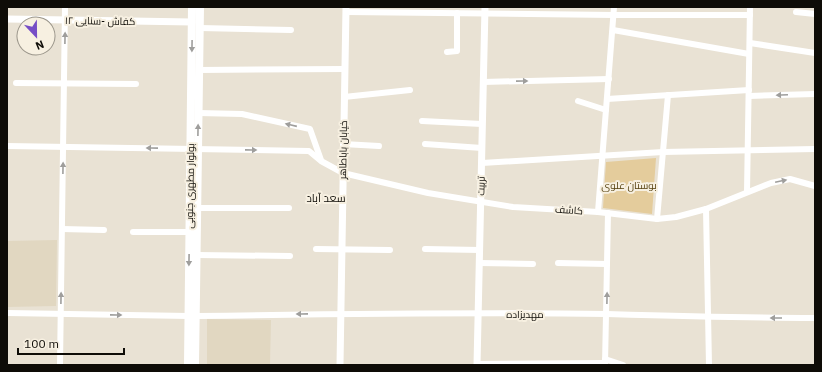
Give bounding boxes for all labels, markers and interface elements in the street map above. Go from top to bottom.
street label: کفاش -سنایی ۱۲ [65,14,135,28]
north arrow [16,16,56,56]
one-way arrow [62,31,68,44]
text: N [33,37,46,53]
one-way arrow [189,40,195,53]
one-way arrow [516,78,529,84]
one-way arrow [775,92,788,98]
street label: خیابان باباطاهر [336,121,350,180]
one-way arrow [285,122,297,128]
one-way arrow [195,123,201,136]
street label: بولوار مطهری جنوبی [183,143,197,229]
one-way arrow [145,145,158,151]
one-way arrow [245,147,258,153]
one-way arrow [60,161,66,174]
street label: تربیت [474,176,488,196]
one-way arrow [775,178,787,184]
park label: بوستان علوی [601,179,657,192]
district label: سعد آباد [306,191,346,205]
street label: کاشف [555,203,583,217]
one-way arrow [186,254,192,267]
one-way arrow [58,291,64,304]
one-way arrow [603,292,610,304]
street label: مهدیزاده [506,308,544,321]
one-way arrow [295,311,308,317]
one-way arrow [110,312,123,318]
one-way arrow [769,315,782,321]
scale bar [18,330,124,356]
text: 100 m [24,336,59,351]

